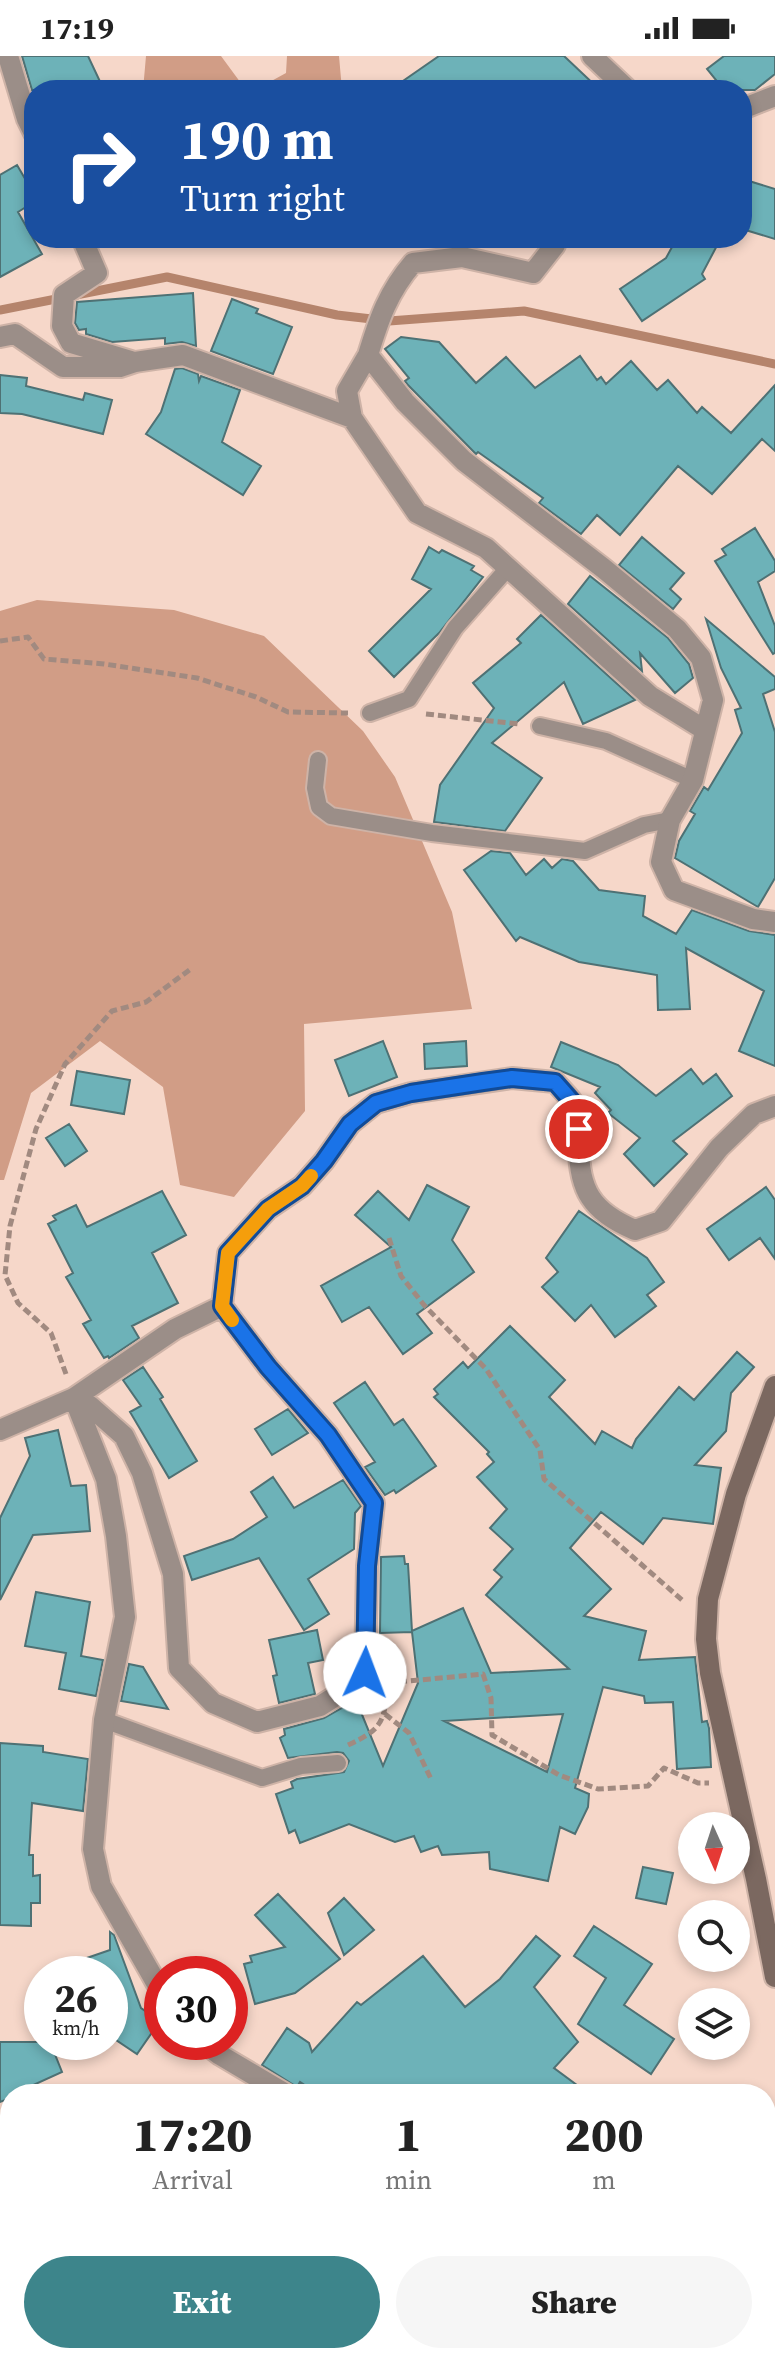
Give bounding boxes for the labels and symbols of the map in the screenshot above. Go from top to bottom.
pin [545,1095,613,1163]
position arrow [323,1631,407,1715]
north arrow [678,1812,750,1884]
speed limit sign: 30 [144,1956,248,2060]

